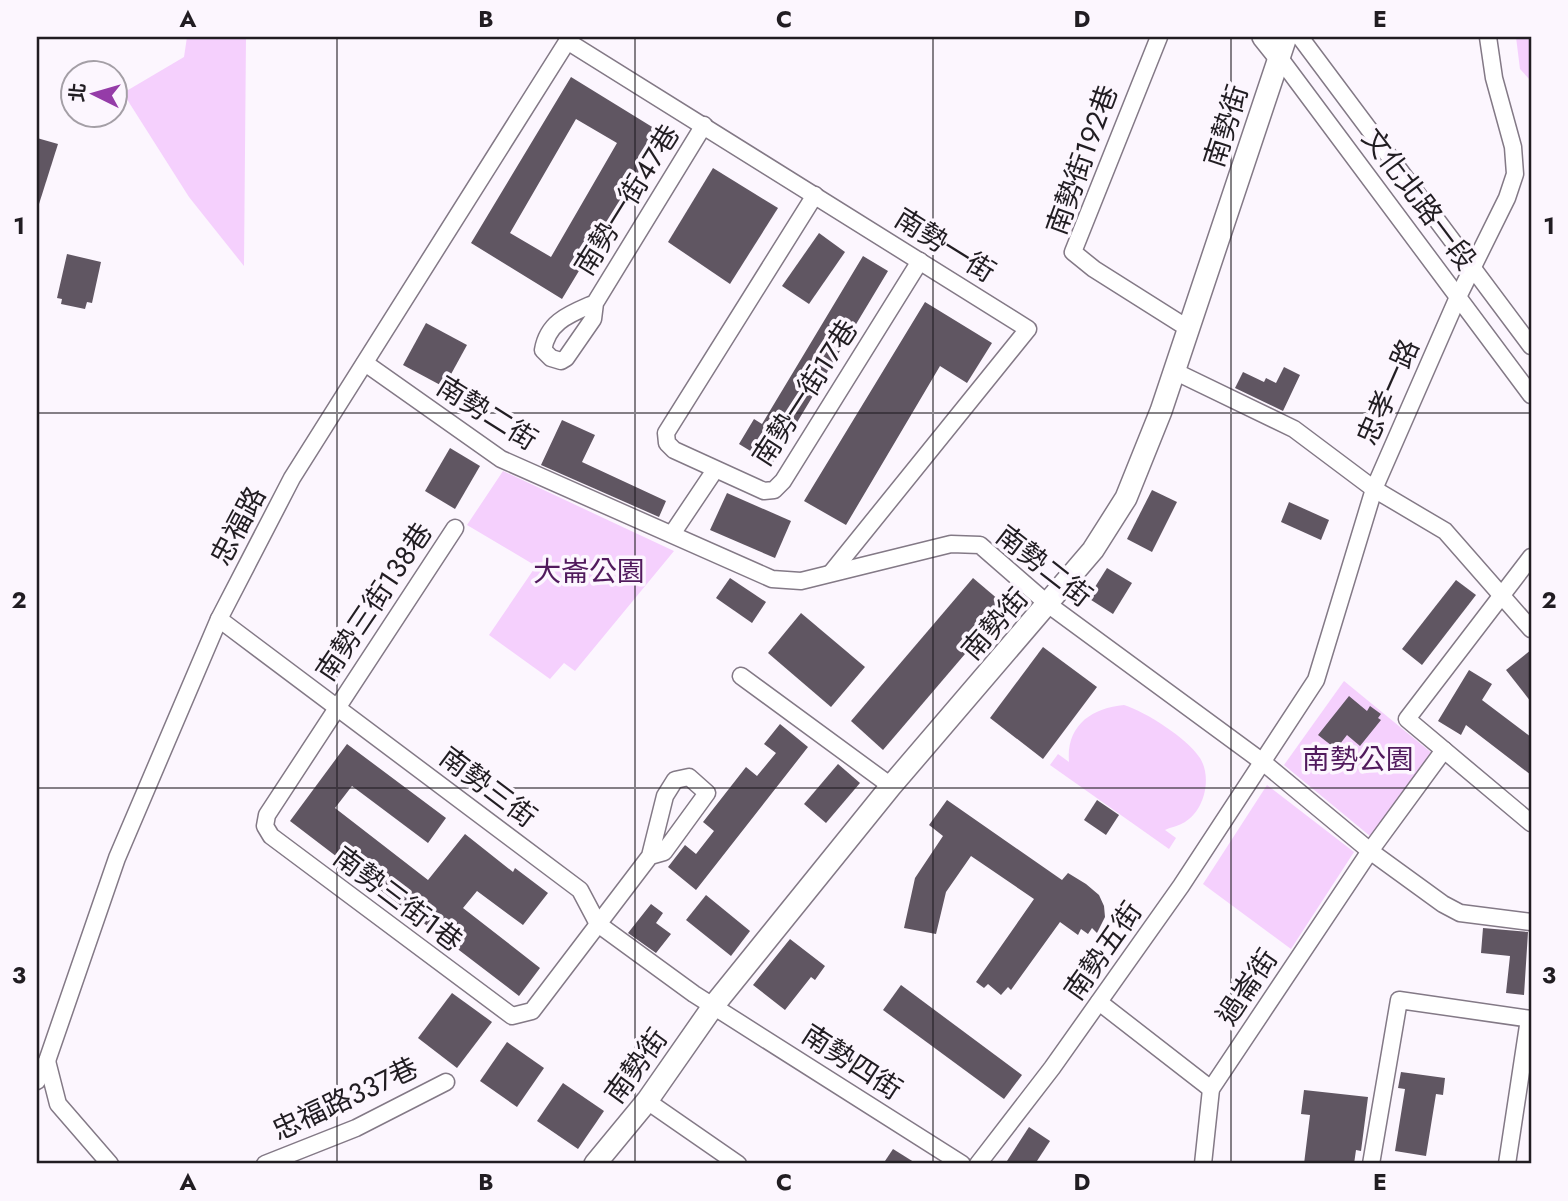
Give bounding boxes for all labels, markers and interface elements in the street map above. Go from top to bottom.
text: A [179,2,197,36]
text: B [478,2,494,36]
text: C [776,2,792,36]
text: D [1074,2,1091,36]
text: E [1373,2,1387,36]
north arrow [60,60,130,130]
street label: 南勢街192巷 [1036,79,1128,241]
street label: 南勢街 [1194,80,1258,172]
text: 北 [63,82,92,103]
street label: 南勢一街47巷 [564,117,690,283]
street label: 文化北路一段 [1352,120,1486,278]
street label: 南勢一街 [887,198,1003,292]
text: 1 [13,209,25,243]
text: 1 [1543,209,1555,243]
street label: 南勢一街17巷 [742,312,868,474]
street label: 忠孝一路 [1346,332,1430,452]
street label: 南勢二街 [429,366,545,460]
street label: 忠福路 [200,479,276,573]
street label: 南勢三街138巷 [306,515,442,689]
street label: 南勢二街 [987,515,1101,617]
park label: 大崙公園 [533,551,645,592]
street label: 南勢街 [952,579,1038,669]
text: 2 [11,583,27,617]
text: 2 [1541,583,1557,617]
street label: 南勢三街 [431,737,545,837]
park label: 南勢公園 [1302,739,1414,780]
street label: 南勢三街1巷 [325,837,471,961]
street label: 南勢五街 [1054,893,1152,1009]
street label: 過崙街 [1207,941,1287,1033]
text: 3 [12,958,26,992]
text: 3 [1542,958,1556,992]
street label: 南勢四街 [794,1014,910,1110]
street label: 南勢街 [595,1020,677,1112]
street label: 忠福路337巷 [265,1047,425,1151]
text: A [179,1165,197,1199]
text: B [478,1165,494,1199]
text: C [776,1165,792,1199]
text: D [1074,1165,1091,1199]
text: E [1373,1165,1387,1199]

